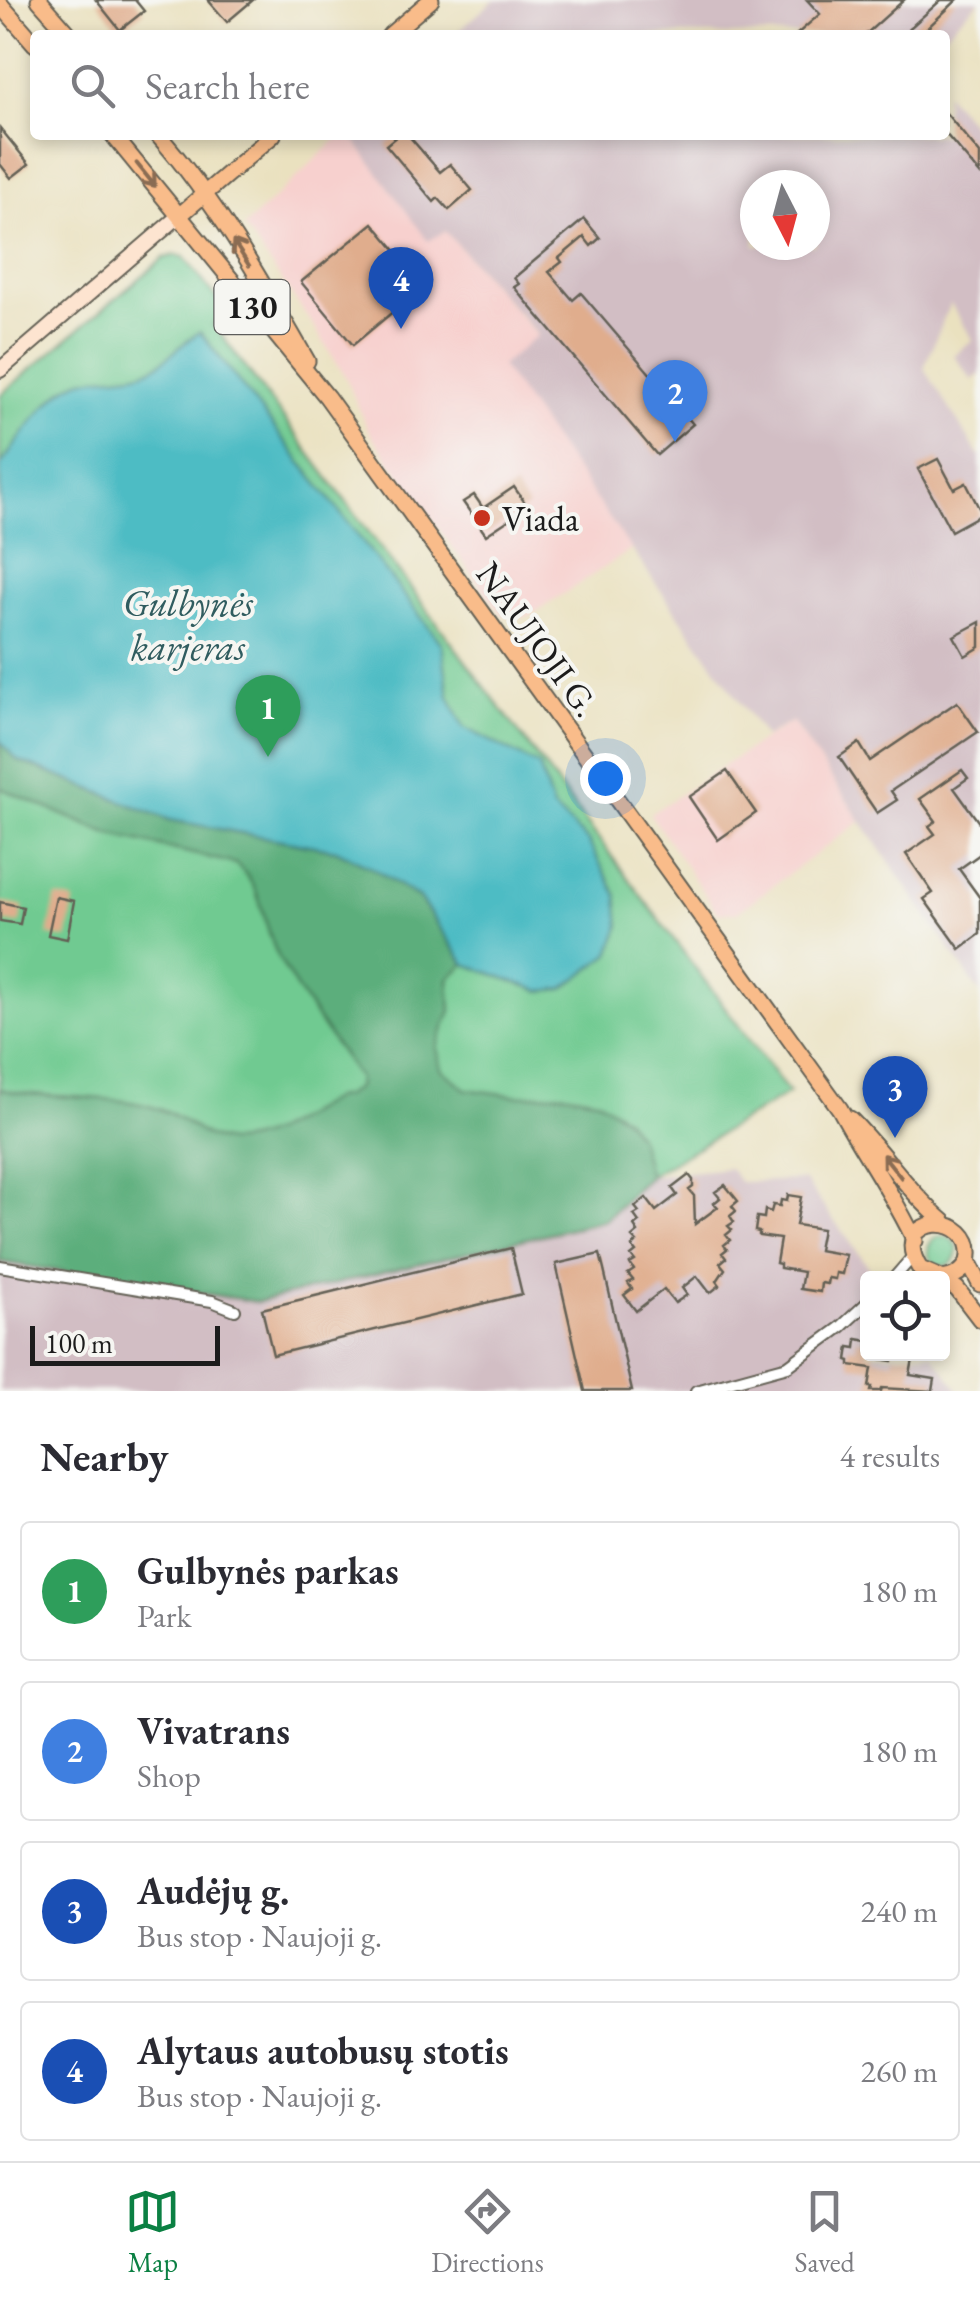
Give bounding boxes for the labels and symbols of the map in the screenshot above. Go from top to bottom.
one-way arrow [135,162,157,188]
north arrow [740,170,830,260]
one-way arrow [231,240,252,268]
pin: 4 [368,246,434,329]
road number: 130 [214,280,290,334]
pin: 2 [642,360,708,442]
place label: Viada [502,496,579,541]
marker: Viada [471,507,493,529]
street label: NAUJOJI G. [467,553,609,725]
water label: Gulbynės karjeras [123,578,254,671]
pin: 1 [236,674,300,757]
your location [580,753,631,804]
pin: 3 [862,1056,928,1138]
one-way arrow [881,1153,902,1180]
scale bar [30,1321,220,1366]

